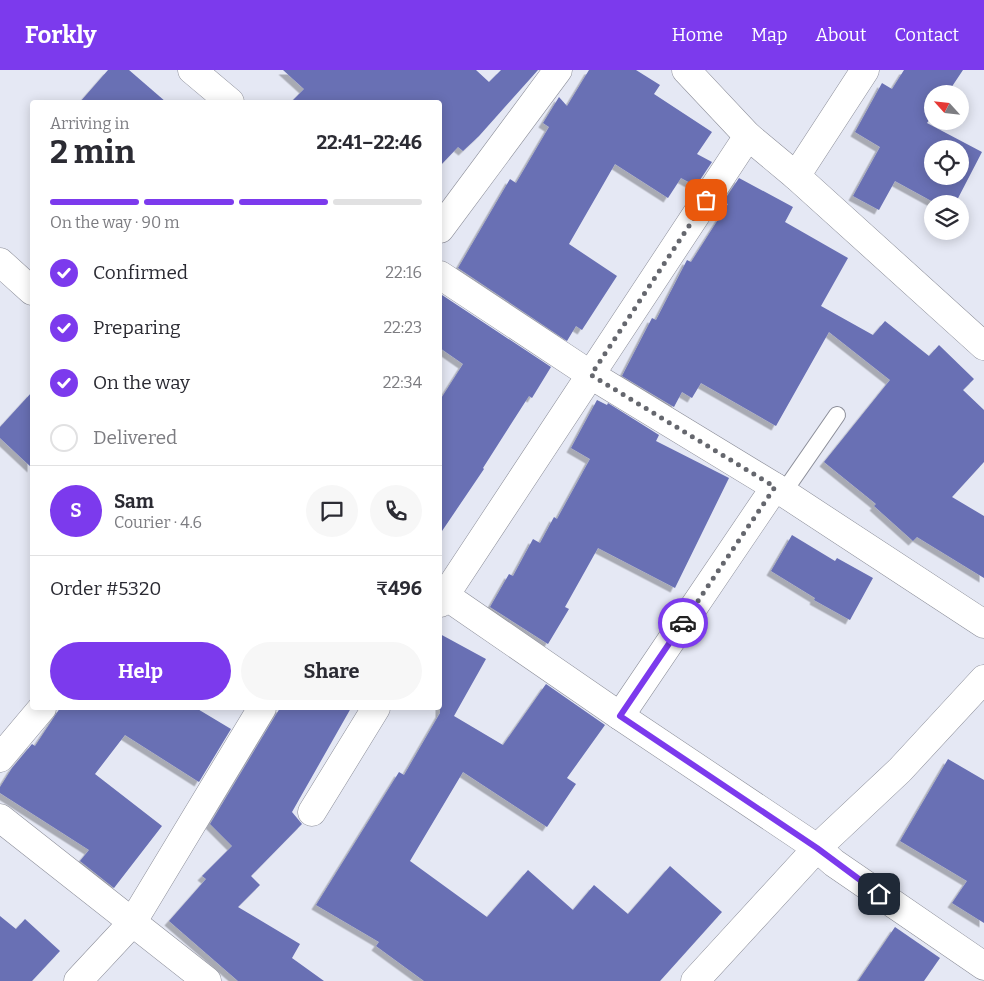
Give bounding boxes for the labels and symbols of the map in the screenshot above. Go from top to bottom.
north arrow [924,85,969,130]
pin [685,179,727,221]
courier [658,598,708,648]
pin [858,873,900,915]

